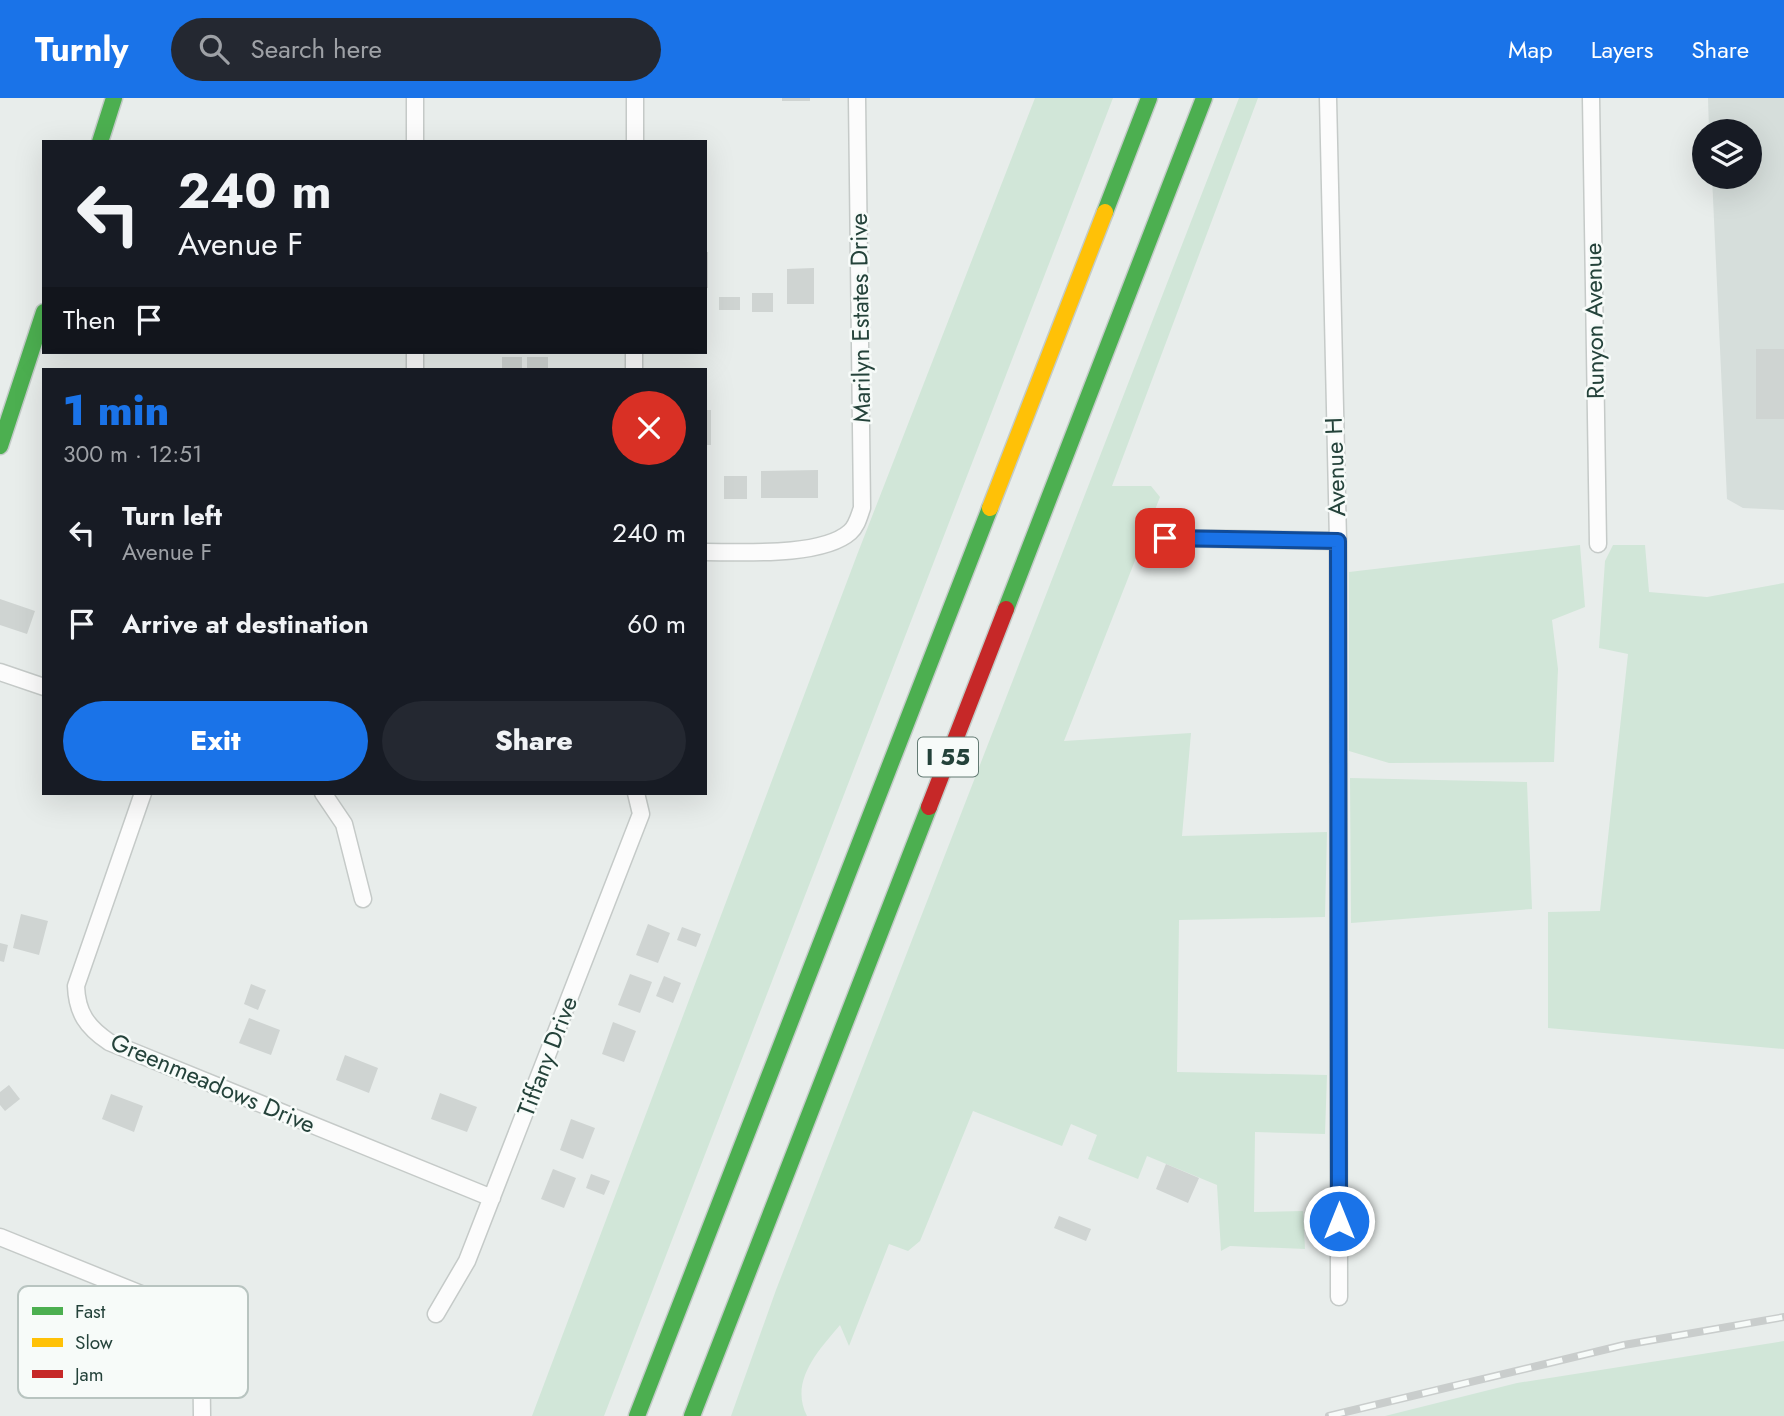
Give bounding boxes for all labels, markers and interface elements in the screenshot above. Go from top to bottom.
search box [171,18,661,81]
text: Turnly [35,26,129,73]
icon: search [195,30,233,68]
text: Search here [251,30,382,68]
text: Map [1508,32,1553,67]
text: Layers [1591,32,1653,67]
text: Share [1691,32,1749,67]
map controls [1692,119,1762,189]
button: layers [1692,119,1762,189]
text: 240 m [178,156,332,226]
icon: left [63,168,154,259]
street label: Marilyn Estates Drive [841,213,879,423]
text: Avenue F [178,221,303,267]
street label: Runyon Avenue [1575,243,1613,399]
text: Then [63,301,116,339]
icon: arrive [130,301,168,339]
text: 1 min [63,380,169,441]
button: close [612,391,686,465]
street label: Avenue H [1316,417,1354,517]
text: 300 m · 12:51 [63,437,202,471]
text: Turn left [122,497,222,535]
pin [1135,508,1195,568]
icon: left [63,514,101,552]
text: 240 m [612,514,686,552]
icon: arrive [1146,519,1184,557]
text: Avenue F [122,535,212,569]
icon: arrive [63,605,101,643]
text: Arrive at destination [122,605,369,643]
text: 60 m [627,605,686,643]
button: Exit [63,701,368,781]
button: Share [382,701,686,781]
road number: I 55 [918,737,978,776]
street label: Tiffany Drive [508,991,586,1121]
street label: Greenmeadows Drive [105,1024,321,1142]
position arrow [1302,1184,1376,1258]
legend [18,1286,248,1398]
text: Fast [75,1298,106,1325]
text: Slow [75,1329,113,1356]
text: Jam [72,1361,104,1388]

